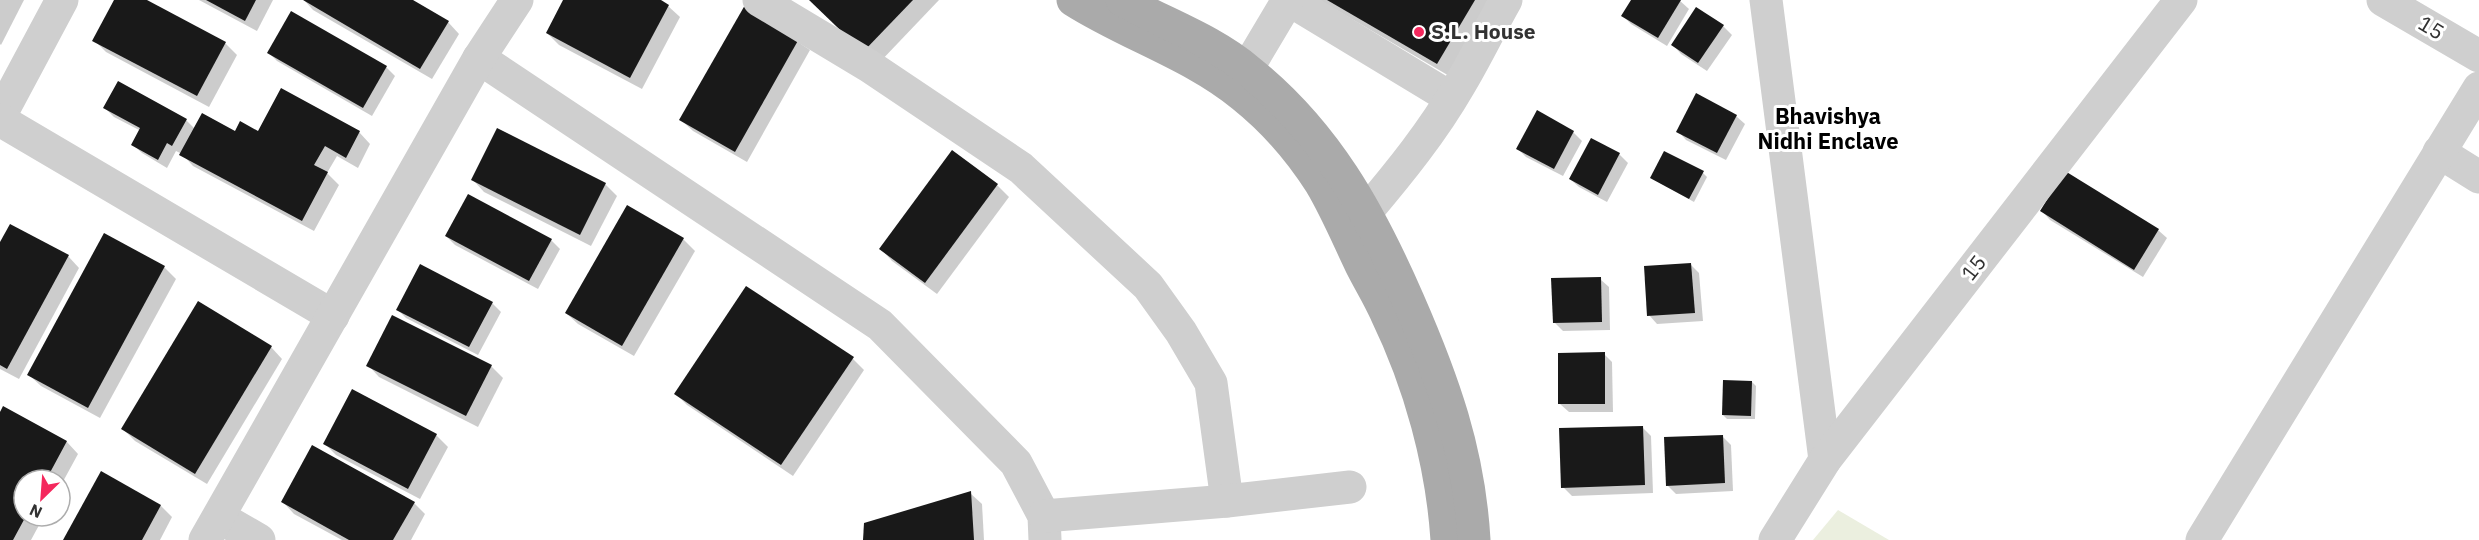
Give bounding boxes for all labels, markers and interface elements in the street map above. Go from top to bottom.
street label: 15 [2414,9,2450,46]
place label: S.L. House [1431,17,1536,45]
marker: S.L. House [1412,25,1426,39]
district label: Bhavishya Nidhi Enclave [1757,101,1899,155]
street label: 15 [1954,249,1992,286]
north arrow [12,468,72,528]
text: N [26,500,45,523]

